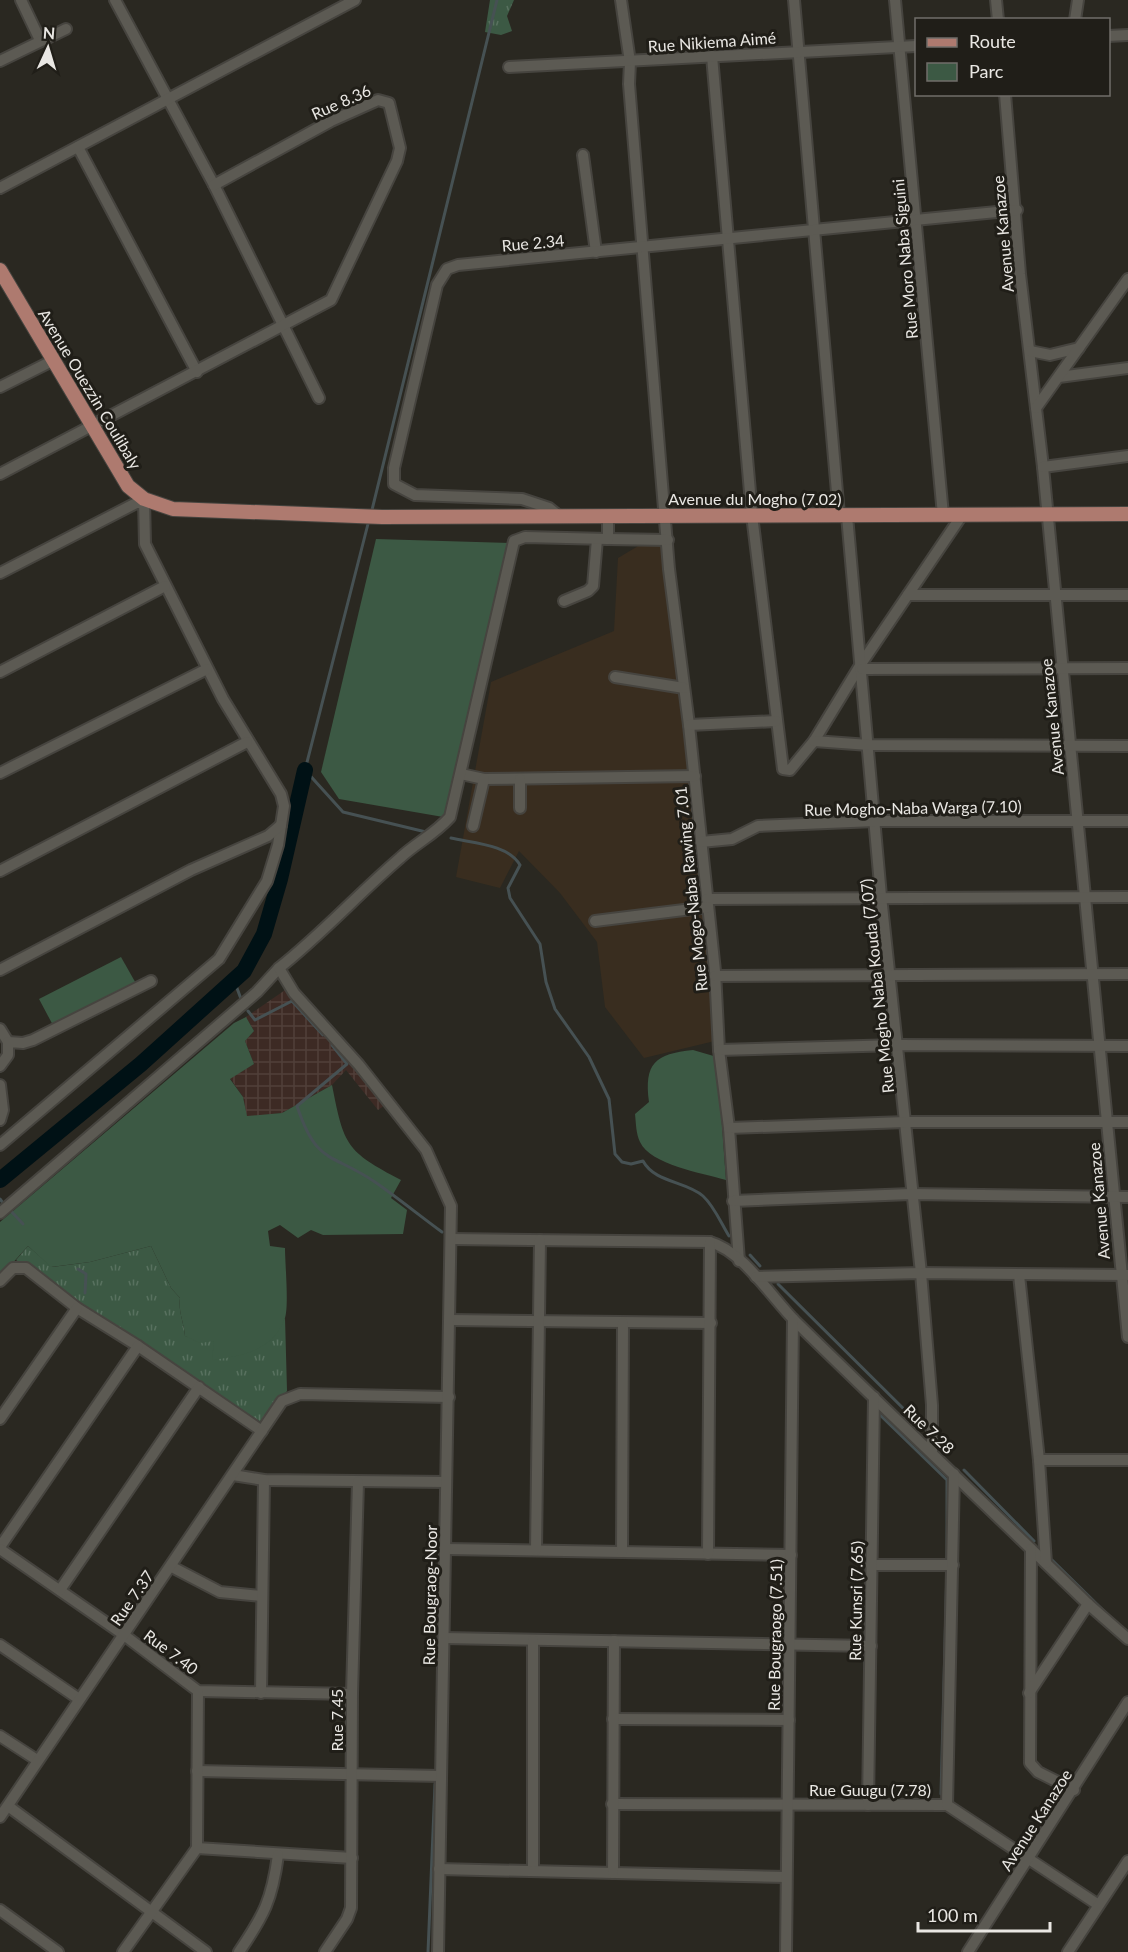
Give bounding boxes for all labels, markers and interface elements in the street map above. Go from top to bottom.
north arrow [18,18,78,78]
legend [915,18,1110,96]
text: N [42,23,56,42]
street label: Rue Nikiema Aimé [647,28,777,55]
text: Route [969,30,1016,52]
text: Parc [969,60,1004,82]
street label: Rue 8.36 [308,80,373,123]
street label: Avenue Kanazoe [988,175,1017,293]
street label: Rue Moro Naba Siguini [888,178,921,340]
street label: Rue 2.34 [501,230,565,255]
street label: Avenue Ouezzin Coulibaly [35,305,146,473]
street label: Avenue du Mogho (7.02) [668,489,842,508]
street label: Avenue Kanazoe [1036,658,1067,776]
street label: Rue Mogo-Naba Rawing 7.01 [670,786,711,993]
street label: Rue Mogho-Naba Warga (7.10) [804,796,1022,819]
street label: Rue Mogho Naba Kouda (7.07) [856,878,897,1094]
street label: Avenue Kanazoe [1084,1142,1113,1260]
street label: Rue 7.28 [900,1400,959,1457]
street label: Rue Bougraog-Noor [419,1524,440,1665]
street label: Rue Kunsri (7.65) [845,1541,866,1661]
street label: Rue Bougraogo (7.51) [764,1559,785,1711]
street label: Rue 7.37 [106,1567,157,1629]
street label: Rue 7.40 [141,1625,202,1678]
street label: Rue 7.45 [327,1689,346,1751]
street label: Avenue Kanazoe [996,1765,1075,1874]
street label: Rue Guugu (7.78) [809,1780,931,1799]
scale bar [918,1895,1050,1933]
text: 100 m [927,1904,978,1926]

